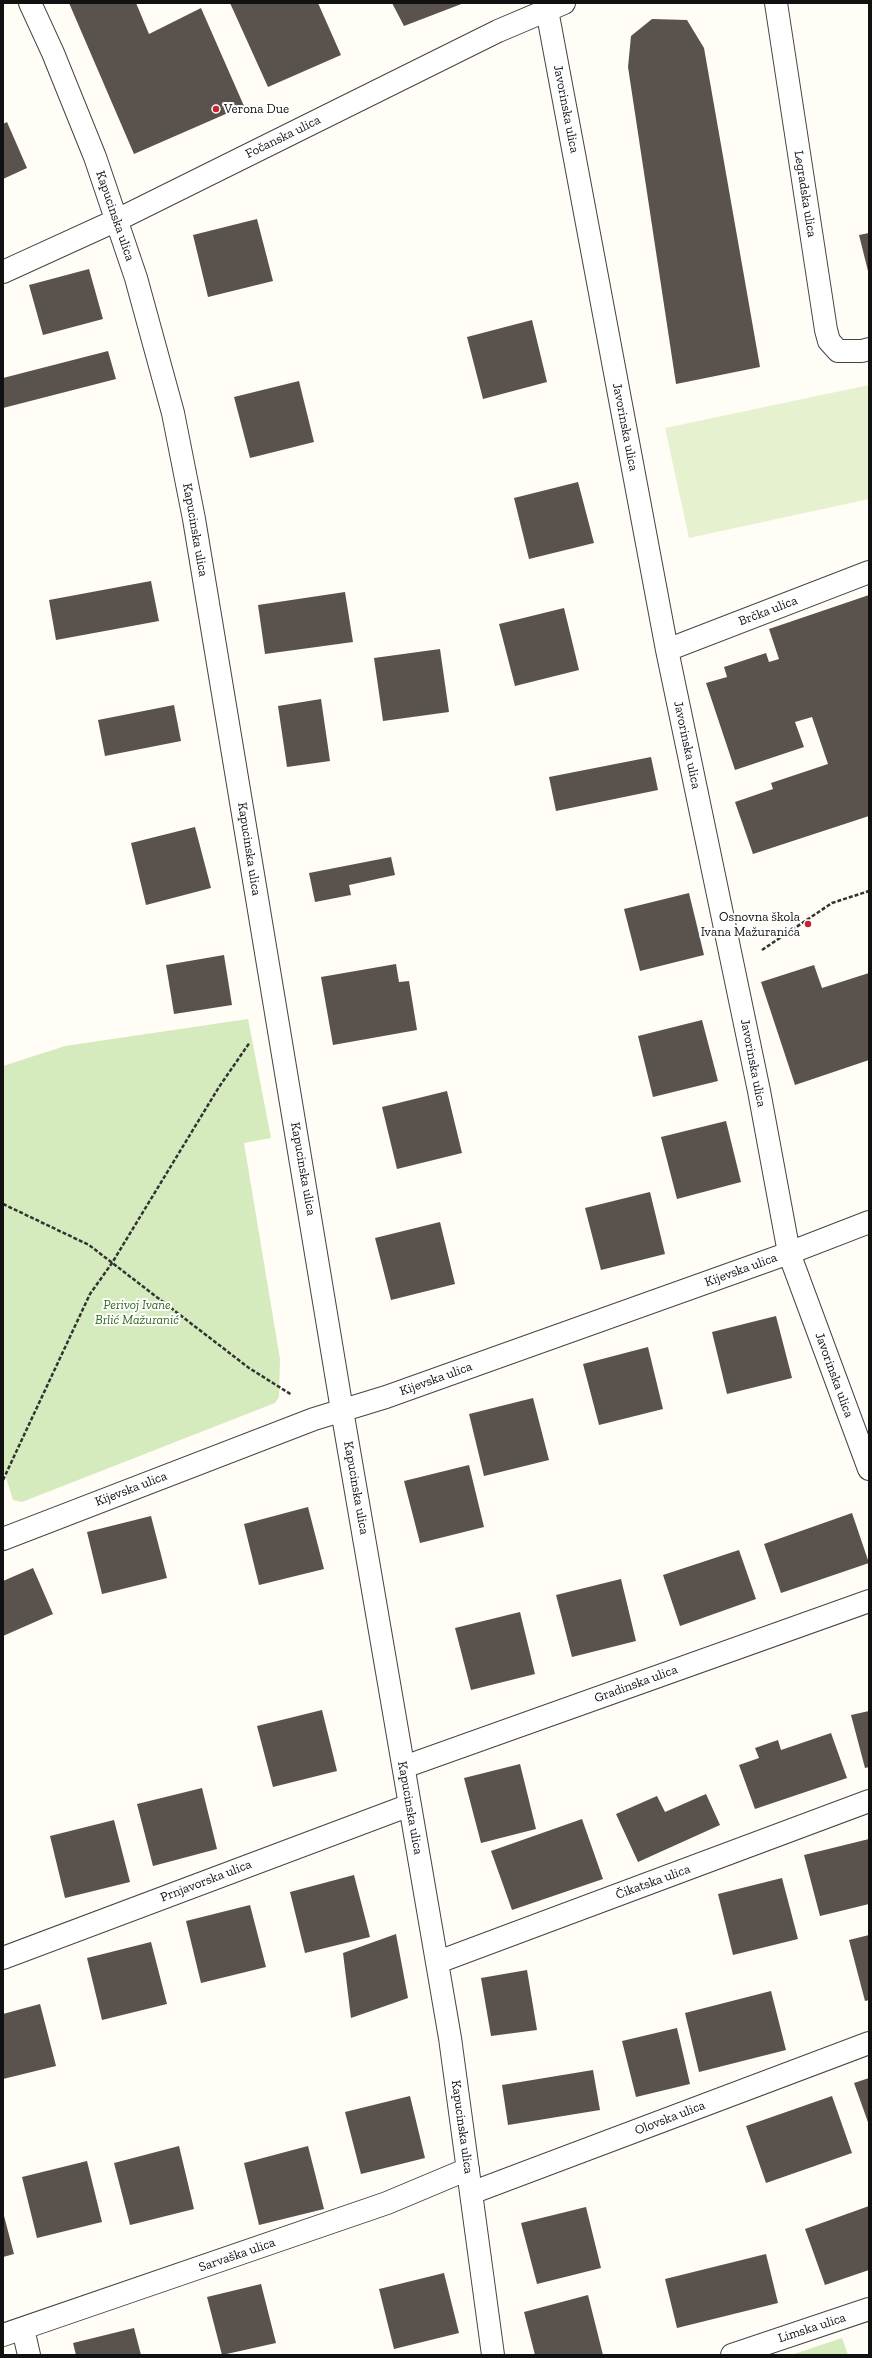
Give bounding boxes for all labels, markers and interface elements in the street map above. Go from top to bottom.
street label: Javorinska ulica [550,64,582,154]
place label: Verona Due [224,101,289,117]
marker: Verona Due [211,104,221,114]
street label: Fočanska ulica [243,112,323,162]
street label: Legradska ulica [790,150,820,238]
street label: Kapucinska ulica [92,169,138,263]
street label: Javorinska ulica [609,382,641,472]
street label: Kapucinska ulica [179,482,211,578]
street label: Brčka ulica [736,593,800,629]
street label: Javorinska ulica [670,700,704,790]
street label: Kapucinska ulica [234,801,264,897]
place label: Osnovna škola Ivana Mažuranića [701,909,800,940]
marker: Osnovna škola Ivana Mažuranića [803,919,813,929]
street label: Javorinska ulica [737,1018,769,1108]
street label: Kapucinska ulica [287,1121,319,1217]
street label: Kijevska ulica [703,1250,779,1290]
park label: Perivoj Ivane Brlić Mažuranić [95,1297,179,1328]
street label: Javorinska ulica [811,1330,857,1420]
street label: Kijevska ulica [398,1359,474,1399]
street label: Kapucinska ulica [340,1440,372,1536]
street label: Kijevska ulica [93,1468,169,1510]
street label: Gradinska ulica [592,1662,680,1706]
street label: Kapucinska ulica [394,1760,426,1856]
street label: Prnjavorska ulica [158,1856,254,1906]
street label: Čikatska ulica [614,1861,692,1903]
street label: Kapucinska ulica [448,2079,476,2175]
street label: Olovska ulica [633,2097,707,2139]
street label: Sarvaška ulica [197,2235,277,2275]
street label: Limska ulica [776,2310,848,2346]

